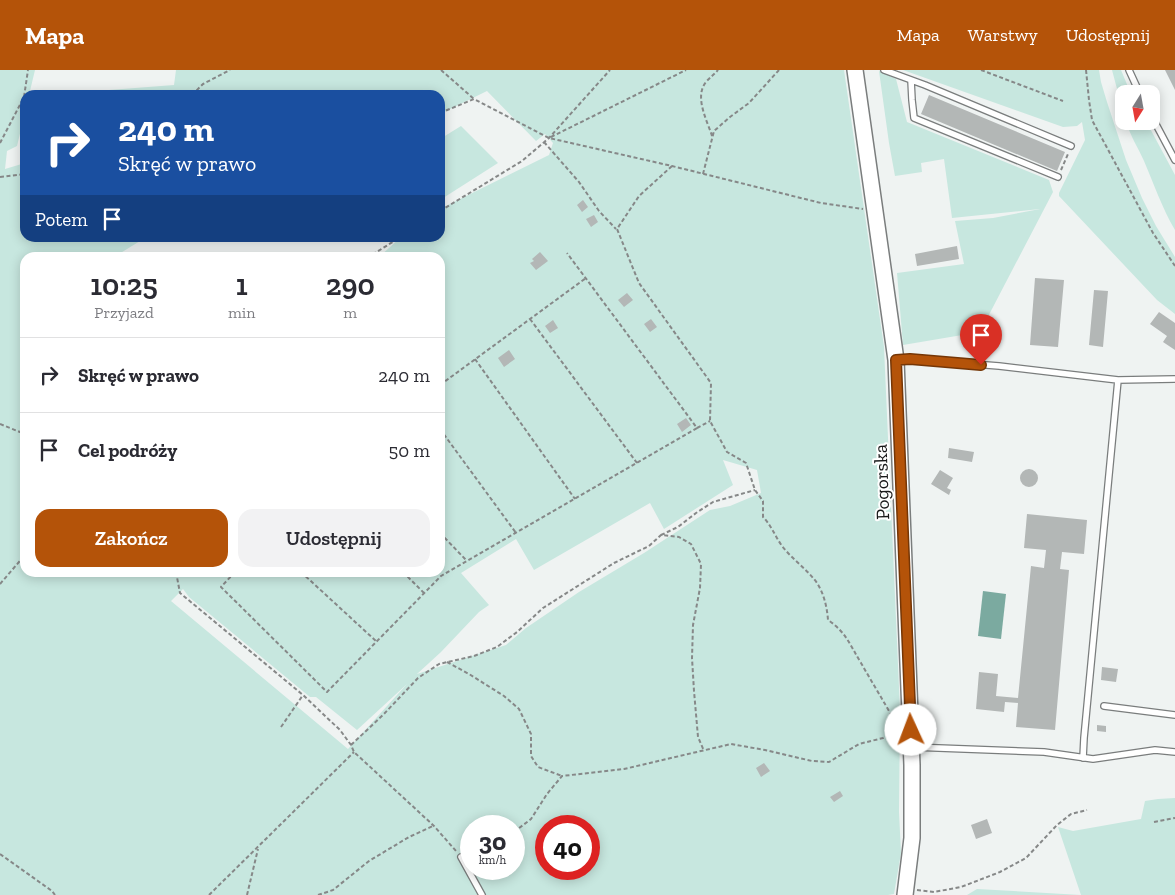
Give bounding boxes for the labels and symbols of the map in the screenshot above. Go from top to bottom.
north arrow [1115,85,1160,130]
pin [960,314,1002,365]
street label: Pogorska [869,444,894,520]
position arrow [884,703,936,755]
speed limit sign: 40 [535,815,600,880]

